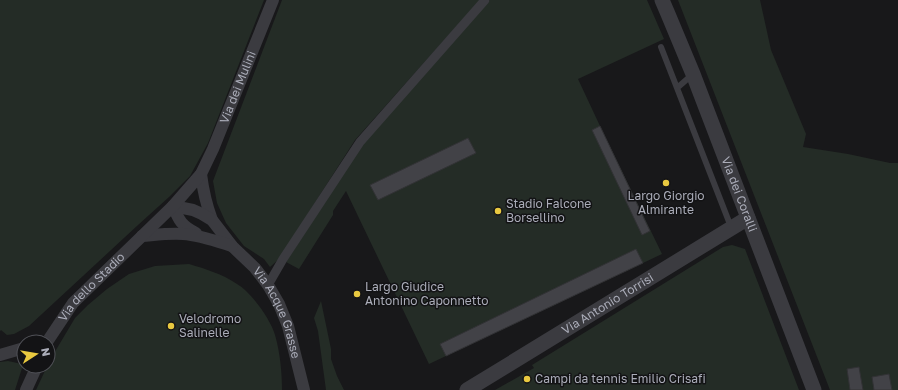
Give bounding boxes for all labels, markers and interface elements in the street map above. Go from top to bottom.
street label: Via dei Mulini [216,49,259,126]
street label: Via dei Coralli [718,154,761,234]
marker: Largo Giorgio Almirante [661,178,671,188]
place label: Largo Giorgio Almirante [627,188,705,217]
place label: Stadio Falcone Borsellino [506,196,591,225]
marker: Stadio Falcone Borsellino [493,206,503,216]
street label: Via dello Stadio [55,249,128,324]
street label: Via Acque Grasse [250,264,304,360]
street label: Via Antonio Torrisi [559,270,656,337]
place label: Largo Giudice Antonino Caponnetto [365,279,488,308]
marker: Largo Giudice Antonino Caponnetto [352,289,362,299]
place label: Velodromo Salinelle [179,311,241,340]
marker: Velodromo Salinelle [166,321,176,331]
north arrow [16,334,56,374]
text: N [39,346,53,357]
place label: Campi da tennis Emilio Crisafi [535,371,706,386]
marker: Campi da tennis Emilio Crisafi [522,374,532,384]

